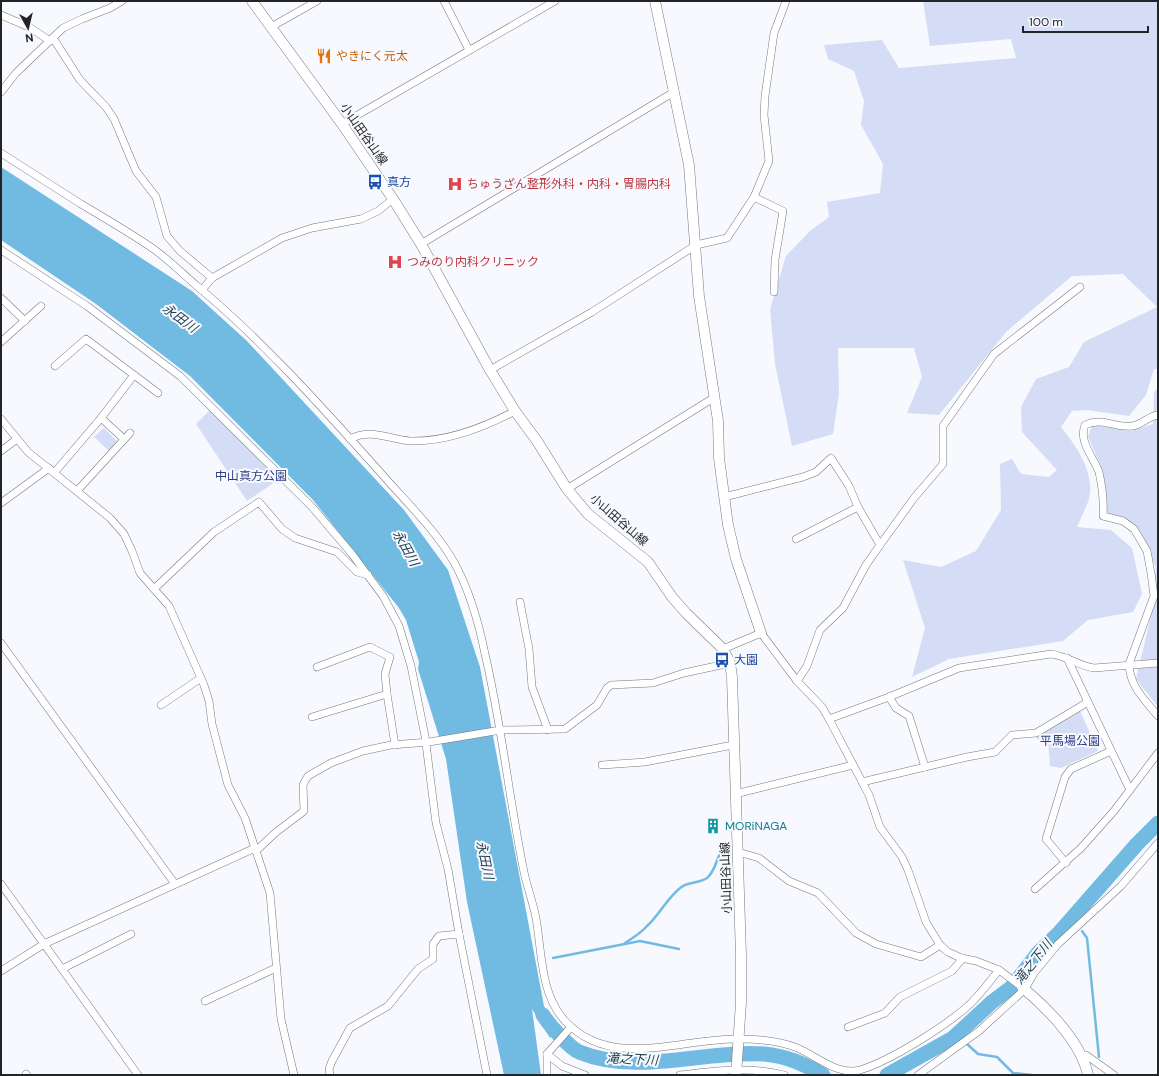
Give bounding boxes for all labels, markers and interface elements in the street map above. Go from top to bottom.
north arrow [8,8,48,48]
scale bar [1023,8,1148,34]
text: 100 m [1029,14,1063,30]
text: N [24,30,34,45]
restaurant icon: やきにく元太 [315,47,333,65]
place label: やきにく元太 [336,48,408,64]
street label: 小山田谷山線 [337,100,391,168]
bus stop icon: 真方 [366,173,384,191]
place label: 真方 [387,174,411,190]
hospital icon: ちゅうざん整形外科・内科・胃腸内科 [446,175,464,193]
place label: ちゅうざん整形外科・内科・胃腸内科 [467,176,671,192]
hospital icon: つみのり内科クリニック [386,253,404,271]
place label: つみのり内科クリニック [407,254,539,270]
water label: 永田川 [159,300,202,338]
park label: 中山真方公園 [215,468,287,484]
street label: 小山田谷山線 [587,490,651,550]
water label: 永田川 [389,527,424,571]
bus stop icon: 大園 [713,651,731,669]
place label: 大園 [734,652,758,668]
park label: 平馬場公園 [1040,733,1100,749]
building icon: MORiNAGA [704,817,722,835]
place label: MORiNAGA [725,818,787,834]
water label: 永田川 [473,839,498,883]
street label: 小山田谷山線 [717,842,735,914]
water label: 滝之下川 [1010,935,1057,988]
water label: 滝之下川 [606,1049,660,1069]

